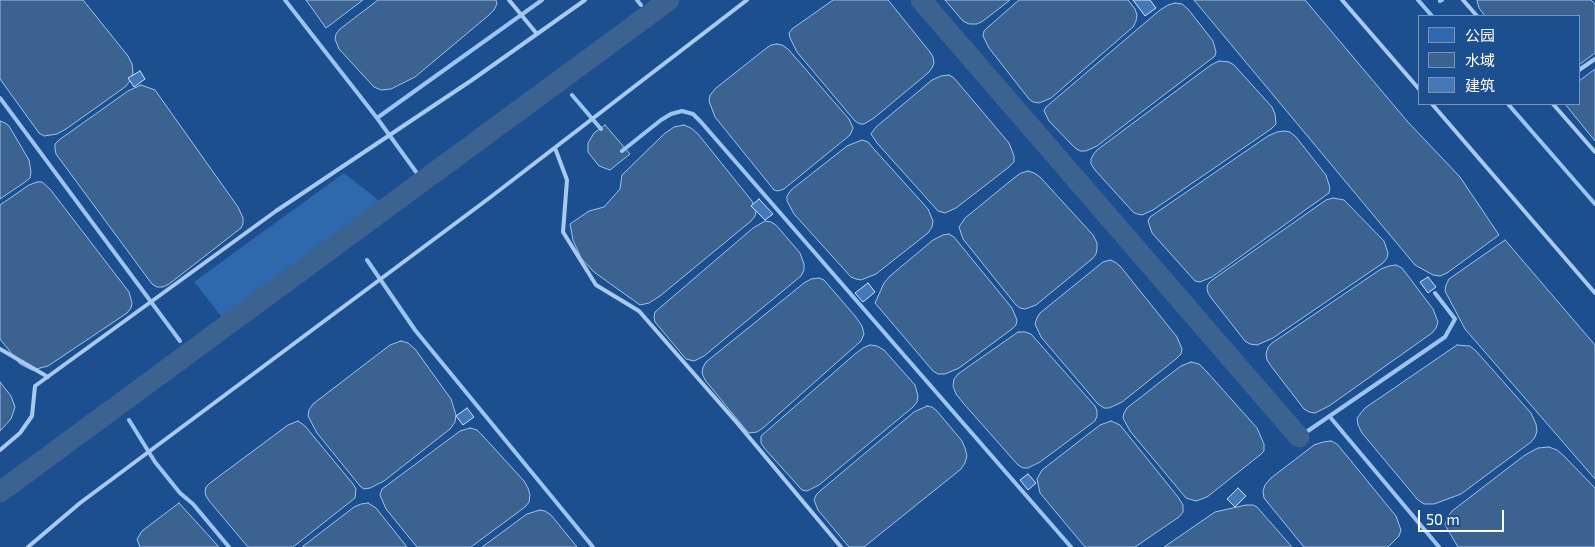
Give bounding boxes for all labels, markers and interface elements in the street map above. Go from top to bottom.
legend [1418,15,1580,105]
text: 公园 [1465,26,1495,44]
text: 水域 [1465,51,1495,69]
text: 建筑 [1465,76,1495,94]
scale bar [1420,500,1506,532]
text: 50 m [1426,510,1460,528]

